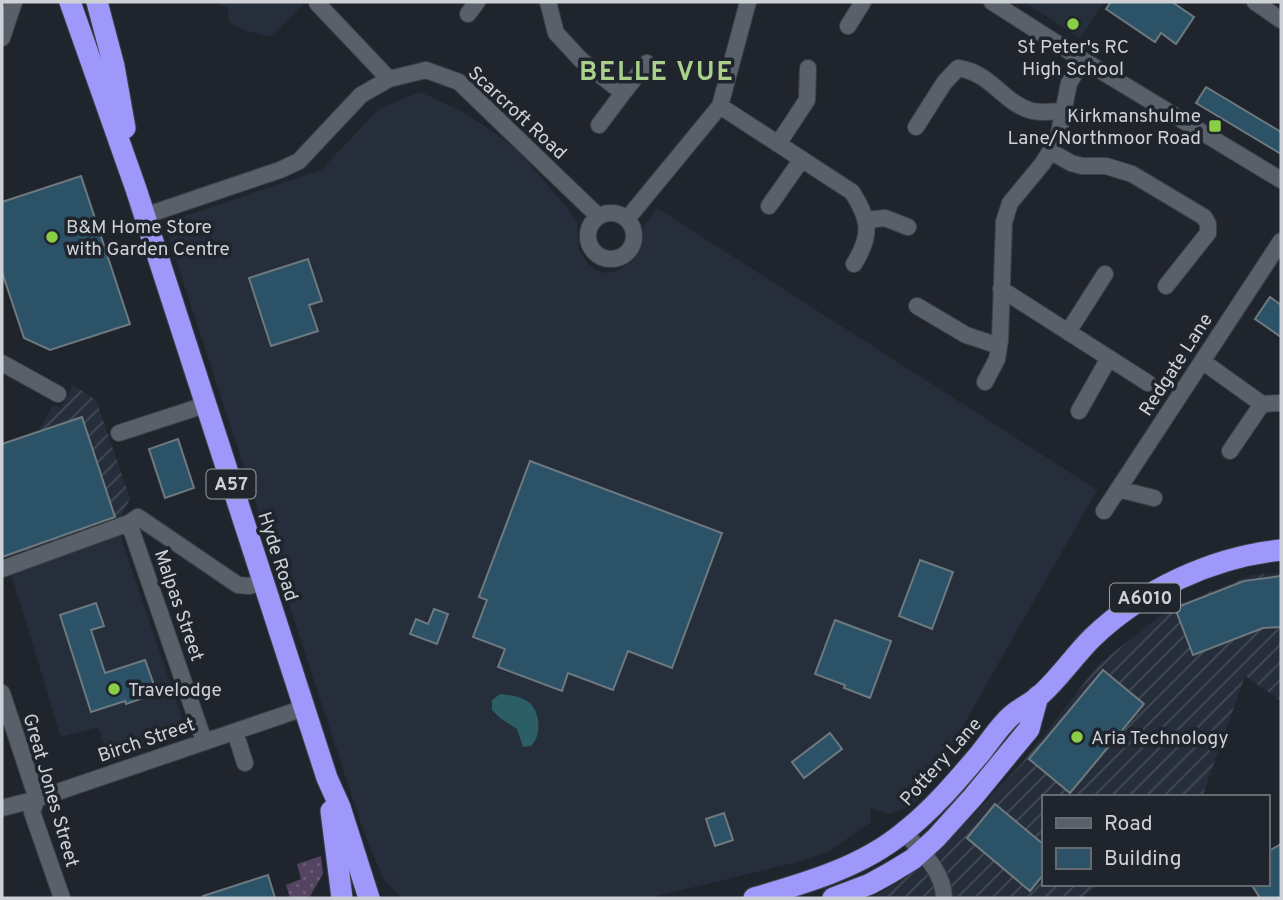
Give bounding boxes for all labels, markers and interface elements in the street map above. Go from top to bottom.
marker: St Peter's RC High School [1065,16,1081,32]
place label: St Peter's RC High School [1017,36,1129,82]
district label: BELLE VUE [579,57,735,90]
street label: Scarcroft Road [462,62,571,165]
place label: Kirkmanshulme Lane/Northmoor Road [1008,105,1201,151]
marker: Kirkmanshulme Lane/Northmoor Road [1207,118,1223,134]
place label: B&M Home Store with Garden Centre [66,216,230,262]
marker: B&M Home Store with Garden Centre [44,229,60,245]
street label: Redgate Lane [1135,309,1219,421]
road number: A57 [206,470,256,498]
street label: Hyde Road [251,509,303,604]
street label: Malpas Street [148,547,208,665]
road number: A6010 [1110,584,1180,612]
place label: Travelodge [128,679,222,703]
marker: Travelodge [106,681,122,697]
street label: Great Jones Street [17,711,84,870]
street label: Birch Street [95,713,198,769]
street label: Pottery Lane [895,713,988,812]
place label: Aria Technology [1091,727,1229,751]
marker: Aria Technology [1069,729,1085,745]
legend [1042,795,1269,886]
text: Road [1104,811,1153,838]
text: Building [1104,846,1182,873]

